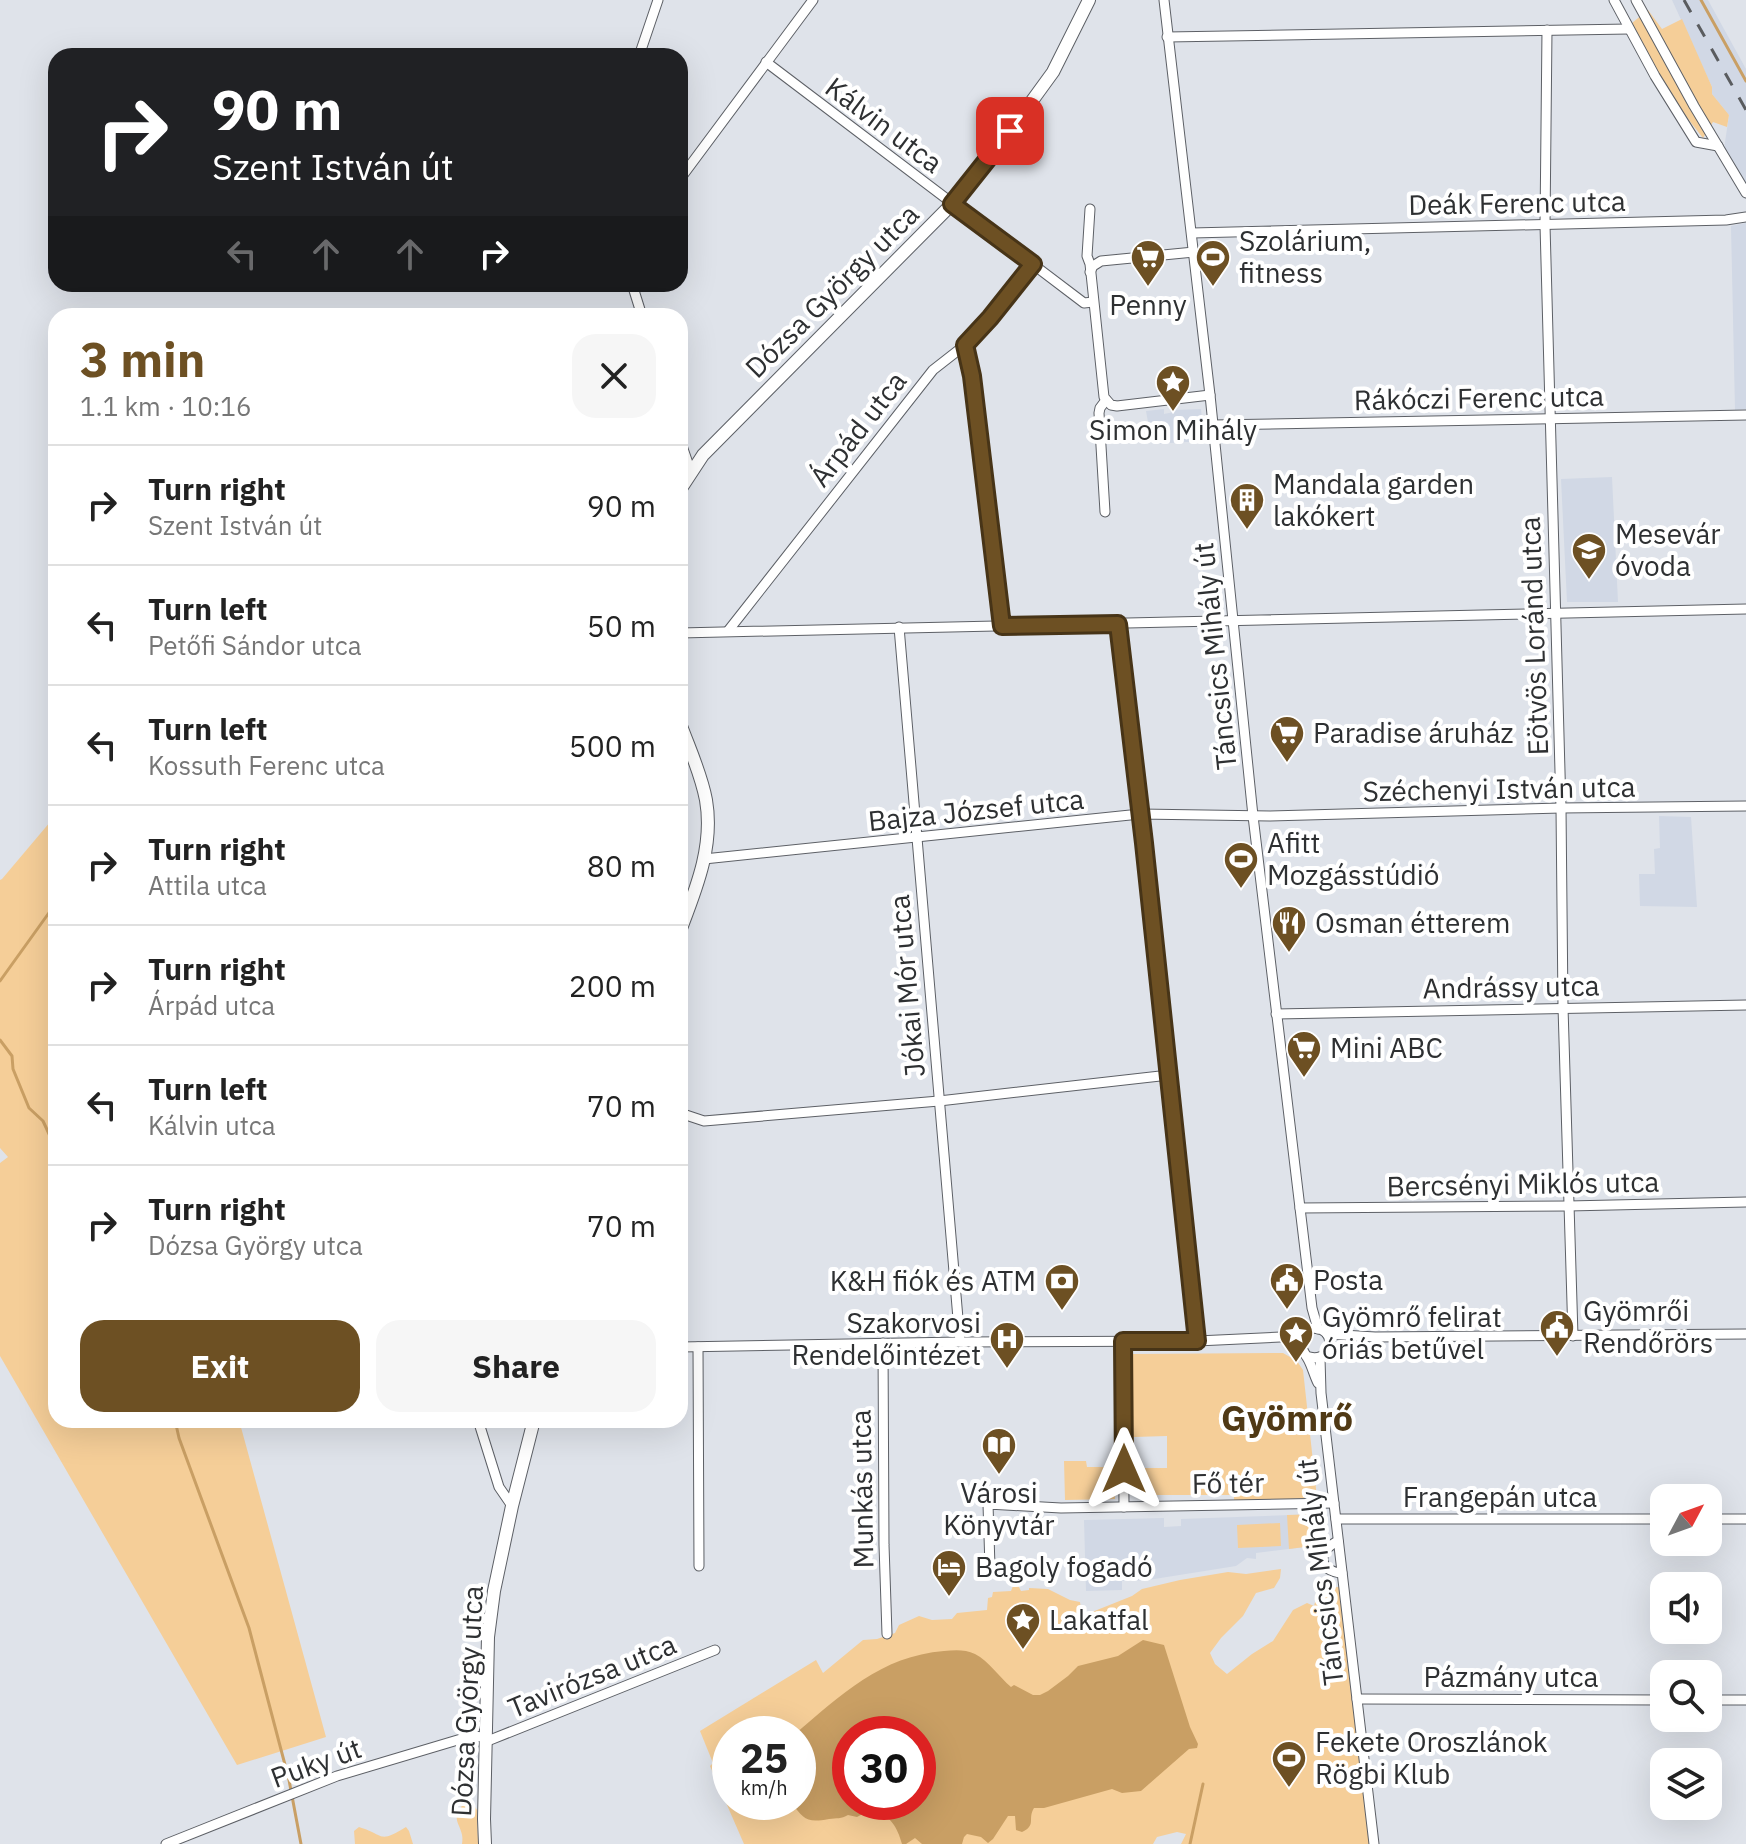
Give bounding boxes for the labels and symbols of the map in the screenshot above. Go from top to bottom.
street label: Kálvin utca [818,68,950,181]
pin [976,97,1044,165]
street label: Deák Ferenc utca [1408,182,1626,223]
street label: Dózsa György utca [737,196,927,385]
place label: Szolárium, fitness [1239,222,1371,291]
supermarket icon: Penny [1129,238,1167,288]
sports icon: Szolárium, fitness [1194,238,1232,288]
place label: Penny [1109,286,1187,323]
street label: Árpád utca [801,363,914,494]
place icon: Simon Mihály [1154,363,1192,413]
street label: Rákóczi Ferenc utca [1354,377,1605,418]
place label: Simon Mihály [1089,411,1257,448]
place label: Mandala garden lakókert [1273,465,1474,534]
building icon: Mandala garden lakókert [1228,481,1266,531]
place label: Mesevár óvoda [1615,515,1721,584]
street label: Eötvös Loránd utca [1511,516,1556,756]
school or university icon: Mesevár óvoda [1570,531,1608,581]
street label: Táncsics Mihály út [1184,541,1245,771]
supermarket icon: Paradise áruház [1268,714,1306,764]
place label: Paradise áruház [1313,714,1514,751]
street label: Széchenyi István utca [1362,768,1636,809]
street label: Bajza József utca [866,780,1086,839]
place label: Afitt Mozgásstúdió [1267,824,1439,893]
sports icon: Afitt Mozgásstúdió [1222,840,1260,890]
street label: Jókai Mór utca [880,893,933,1079]
restaurant icon: Osman étterem [1270,904,1308,954]
place label: Osman étterem [1315,904,1510,941]
street label: Andrássy utca [1422,966,1600,1007]
supermarket icon: Mini ABC [1285,1029,1323,1079]
place label: Mini ABC [1330,1029,1443,1066]
street label: Bercsényi Miklós utca [1386,1163,1660,1204]
public building icon: Posta [1268,1261,1306,1311]
place label: Posta [1313,1261,1383,1298]
place label: K&H fiók és ATM [830,1262,1036,1299]
bank icon: K&H fiók és ATM [1043,1262,1081,1312]
place label: Gyömrői Rendőrörs [1583,1292,1713,1361]
place label: Gyömrő felirat óriás betűvel [1322,1298,1502,1367]
place label: Szakorvosi Rendelőintézet [792,1304,981,1373]
public building icon: Gyömrői Rendőrörs [1538,1308,1576,1358]
place icon: Gyömrő felirat óriás betűvel [1277,1314,1315,1364]
hospital icon: Szakorvosi Rendelőintézet [988,1320,1026,1370]
district label: Gyömrő [1221,1394,1353,1441]
street label: Munkás utca [842,1409,881,1569]
library icon: Városi Könyvtár [980,1426,1018,1476]
position arrow [1082,1427,1166,1511]
street label: Táncsics Mihály út [1287,1457,1352,1688]
street label: Fő tér [1191,1463,1265,1502]
place label: Városi Könyvtár [943,1474,1055,1543]
street label: Frangepán utca [1403,1478,1597,1515]
north arrow [1650,1484,1722,1556]
hotel icon: Bagoly fogadó [930,1548,968,1598]
place label: Bagoly fogadó [975,1548,1153,1585]
street label: Dózsa György utca [442,1584,491,1817]
place icon: Lakatfal [1004,1601,1042,1651]
place label: Lakatfal [1049,1601,1149,1638]
street label: Tavirózsa utca [502,1625,681,1726]
street label: Pázmány utca [1424,1658,1599,1695]
speed limit sign: 30 [832,1716,936,1820]
place label: Fekete Oroszlánok Rögbi Klub [1315,1723,1548,1792]
street label: Puky út [265,1729,366,1796]
sports icon: Fekete Oroszlánok Rögbi Klub [1270,1739,1308,1789]

